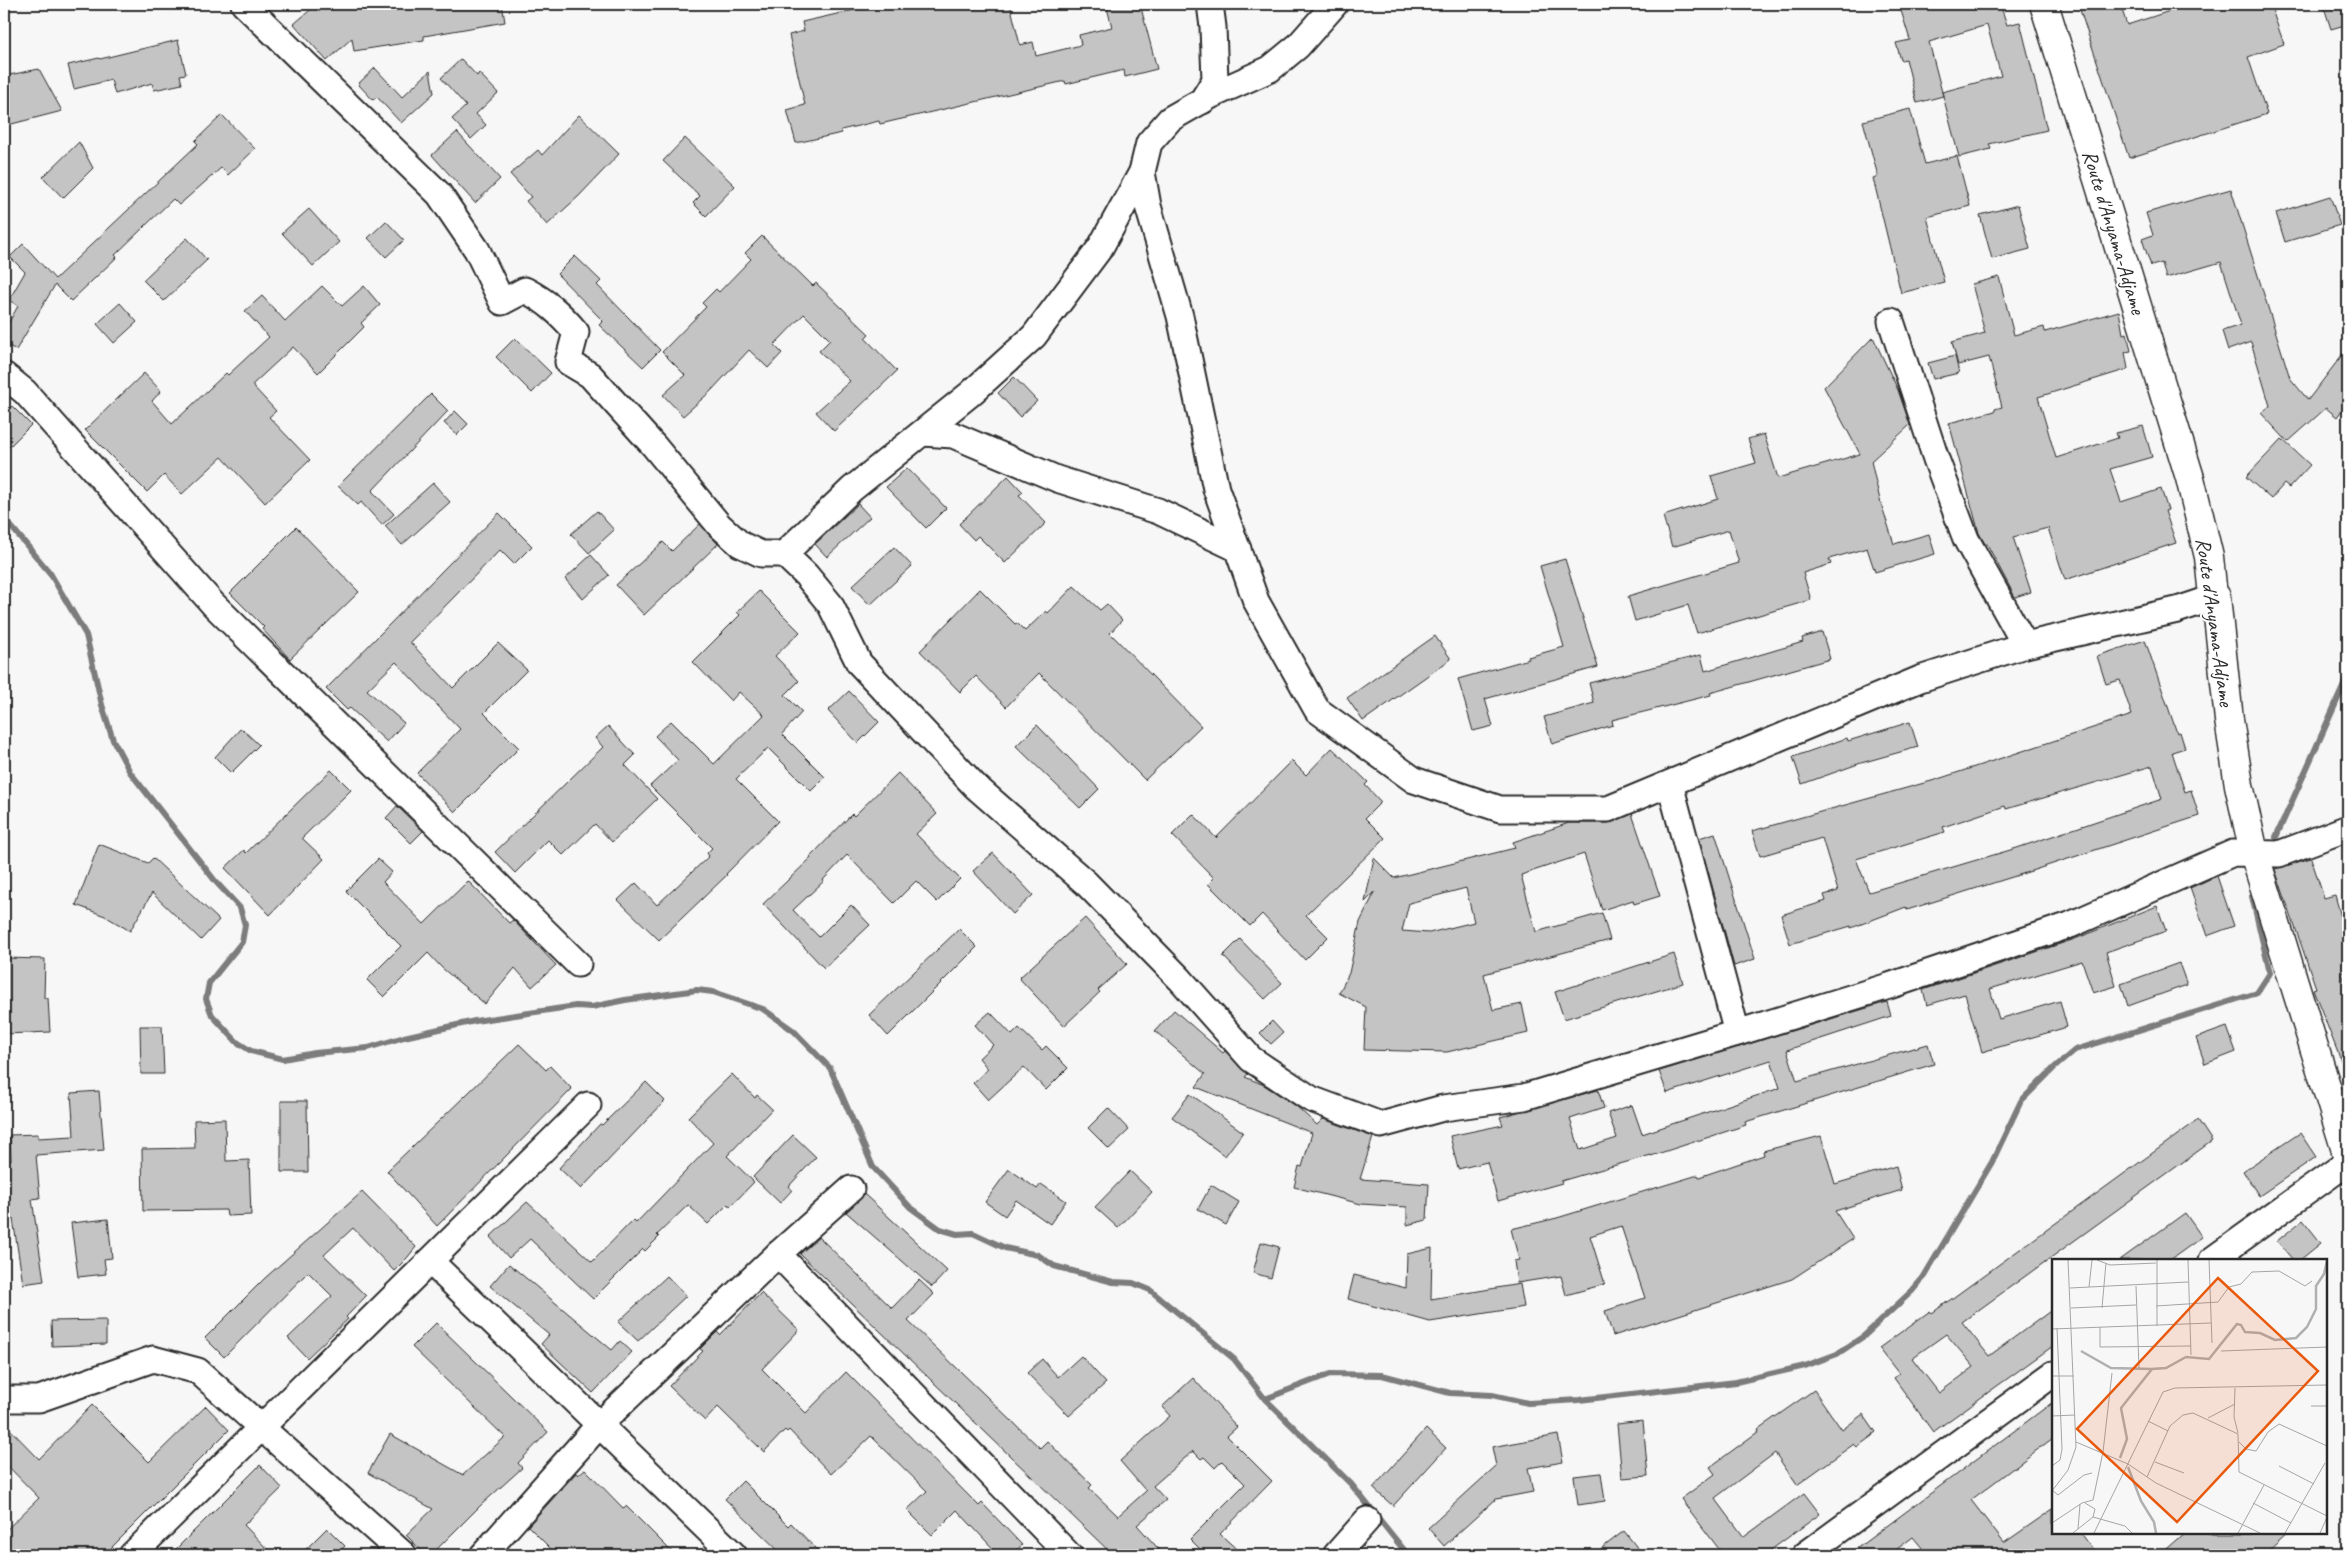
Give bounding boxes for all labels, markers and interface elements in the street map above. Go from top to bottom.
street label: Route d'Anyama-Adjame [2077,147,2152,318]
street label: Route d'Anyama-Adjame [2190,536,2240,709]
inset map [2052,1259,2327,1534]

